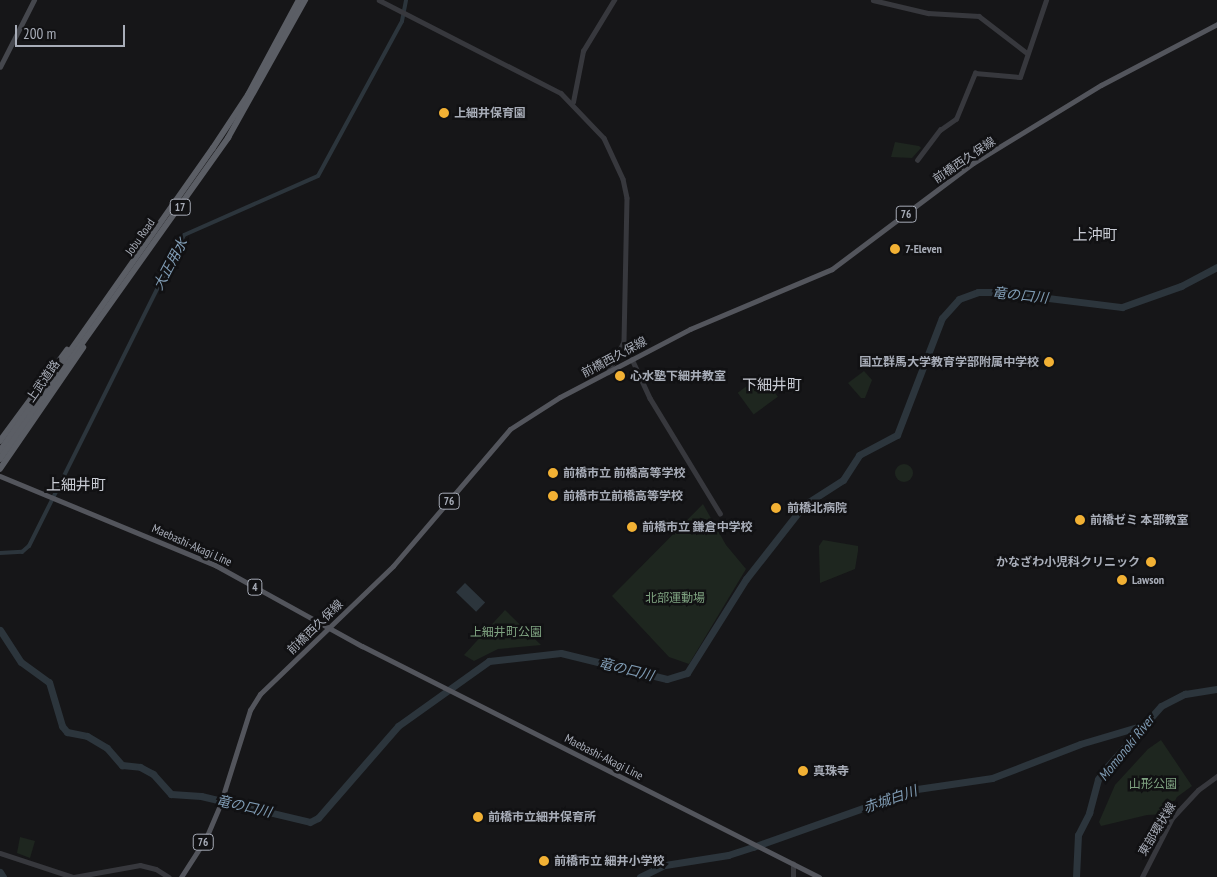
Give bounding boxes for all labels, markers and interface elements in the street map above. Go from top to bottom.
scale bar [18,15,128,47]
text: 200 m [23,24,56,43]
place label: 上細井保育園 [454,106,526,120]
marker: 上細井保育園 [438,107,450,119]
street label: 前橋西久保線 [930,134,998,186]
road number: 17 [169,198,191,216]
road number: 76 [895,205,917,222]
street label: Jobu Road [122,216,158,258]
district label: 上沖町 [1073,226,1117,244]
water label: 大正用水 [149,235,191,293]
place label: 7-Eleven [905,242,942,256]
marker: 7-Eleven [889,243,901,255]
water label: 竜の口川 [991,284,1049,306]
street label: 前橋西久保線 [579,334,649,380]
place label: 国立群馬大学教育学部附属中学校 [859,355,1039,369]
marker: 国立群馬大学教育学部附属中学校 [1043,356,1055,368]
street label: 上武道路 [23,357,63,405]
place label: 心水塾下細井教室 [630,369,726,383]
marker: 心水塾下細井教室 [614,370,626,382]
district label: 下細井町 [742,376,802,394]
place label: 前橋市立 前橋高等学校 [563,466,685,480]
marker: 前橋市立 前橋高等学校 [547,467,559,479]
district label: 上細井町 [46,476,106,494]
place label: 前橋市立前橋高等学校 [563,489,683,503]
marker: 前橋市立前橋高等学校 [547,490,559,502]
road number: 76 [438,492,460,510]
marker: 前橋北病院 [769,501,783,515]
place label: 前橋北病院 [787,501,847,515]
place label: 前橋ゼミ 本部教室 [1090,513,1188,527]
marker: 前橋ゼミ 本部教室 [1074,514,1086,526]
place label: 前橋市立 鎌倉中学校 [642,520,752,534]
street label: Maebashi-Akagi Line [150,521,234,569]
marker: 前橋市立 鎌倉中学校 [626,521,638,533]
place label: かなざわ小児科クリニック [996,555,1140,569]
marker: かなざわ小児科クリニック [1144,555,1158,569]
place label: Lawson [1132,573,1164,587]
marker: Lawson [1116,574,1128,586]
road number: 4 [246,578,264,596]
park label: 北部運動場 [645,591,705,605]
street label: 前橋西久保線 [284,597,346,657]
park label: 上細井町公園 [470,625,542,639]
water label: 竜の口川 [597,654,655,684]
water label: Momonoki River [1095,712,1157,784]
street label: Maebashi-Akagi Line [562,731,646,783]
place label: 真珠寺 [813,764,849,778]
marker: 真珠寺 [797,765,809,777]
park label: 山形公園 [1129,777,1177,791]
water label: 赤城白川 [861,782,919,816]
water label: 竜の口川 [215,792,273,820]
street label: 東部環状線 [1135,800,1179,858]
place label: 前橋市立細井保育所 [488,810,596,824]
marker: 前橋市立細井保育所 [472,811,484,823]
road number: 76 [192,834,214,850]
place label: 前橋市立 細井小学校 [554,854,664,868]
marker: 前橋市立 細井小学校 [538,855,550,867]

